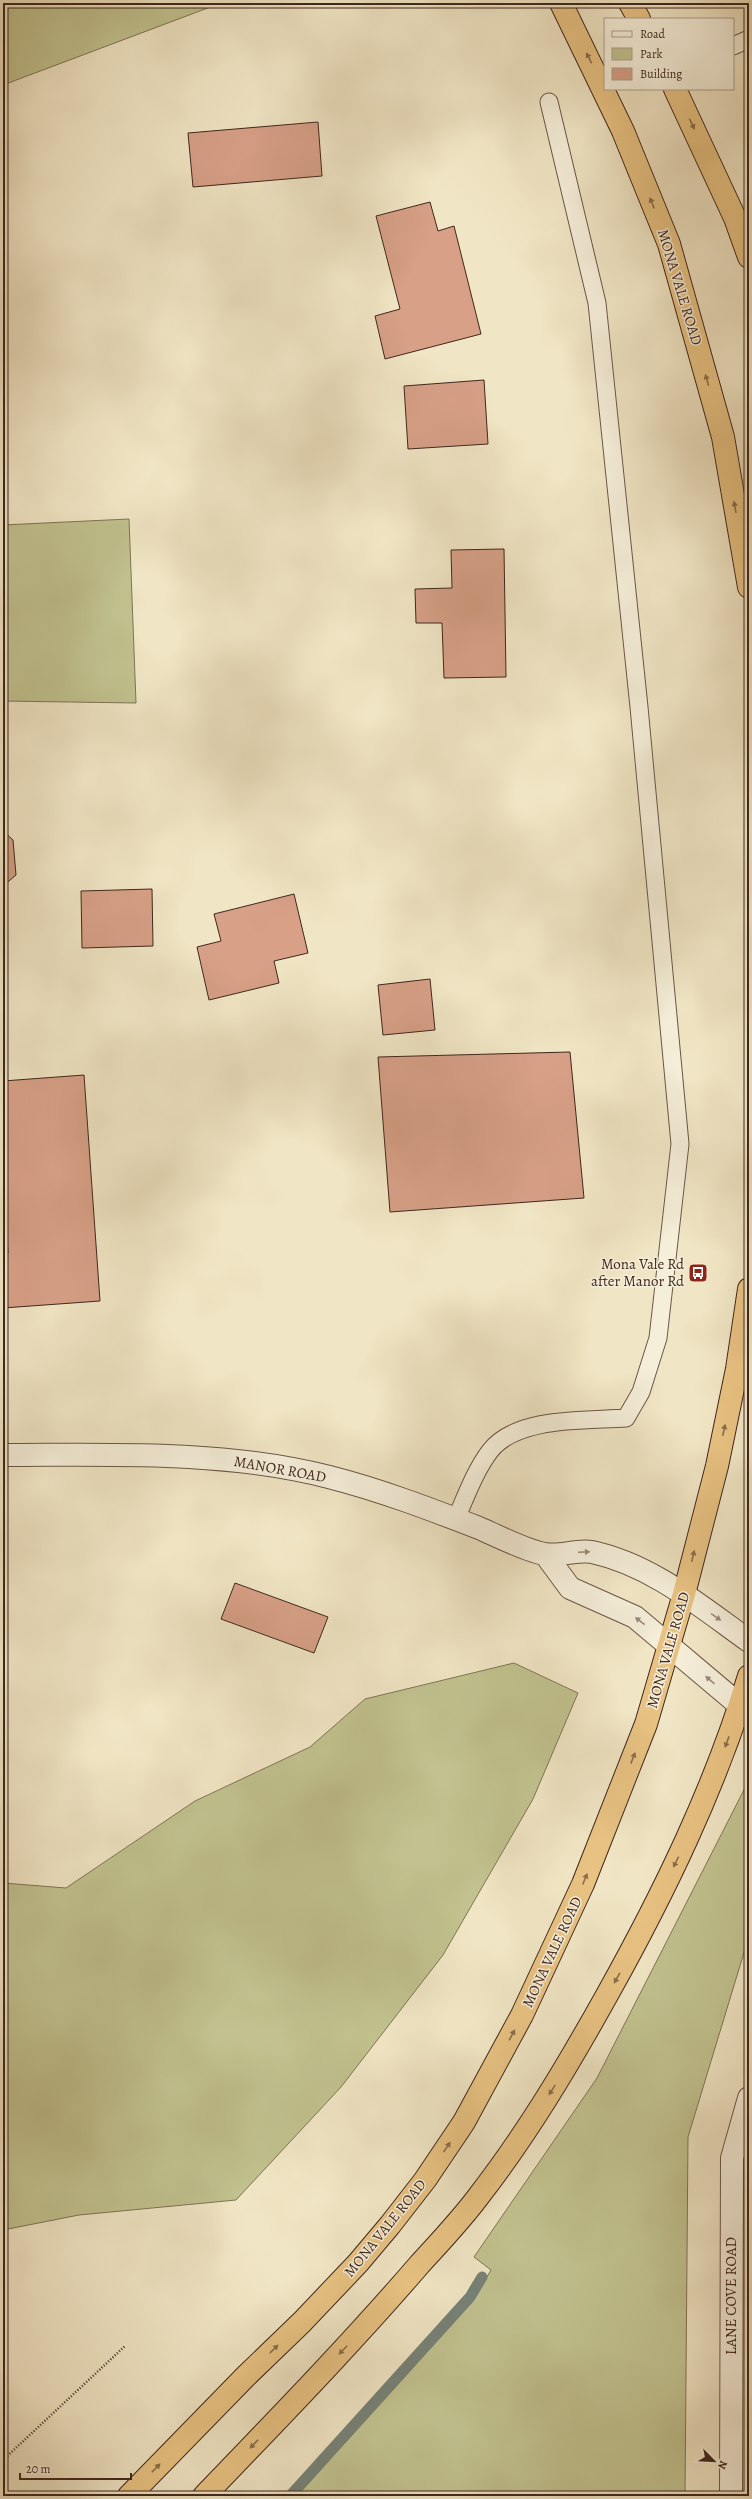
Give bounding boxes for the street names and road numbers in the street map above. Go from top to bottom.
street label: MONA VALE ROAD [653,227,707,347]
street label: MANOR ROAD [232,1451,328,1487]
street label: MONA VALE ROAD [642,1589,694,1711]
street label: MONA VALE ROAD [518,1893,586,2011]
street label: MONA VALE ROAD [339,2175,431,2281]
street label: LANE COVE ROAD [721,2237,741,2355]

